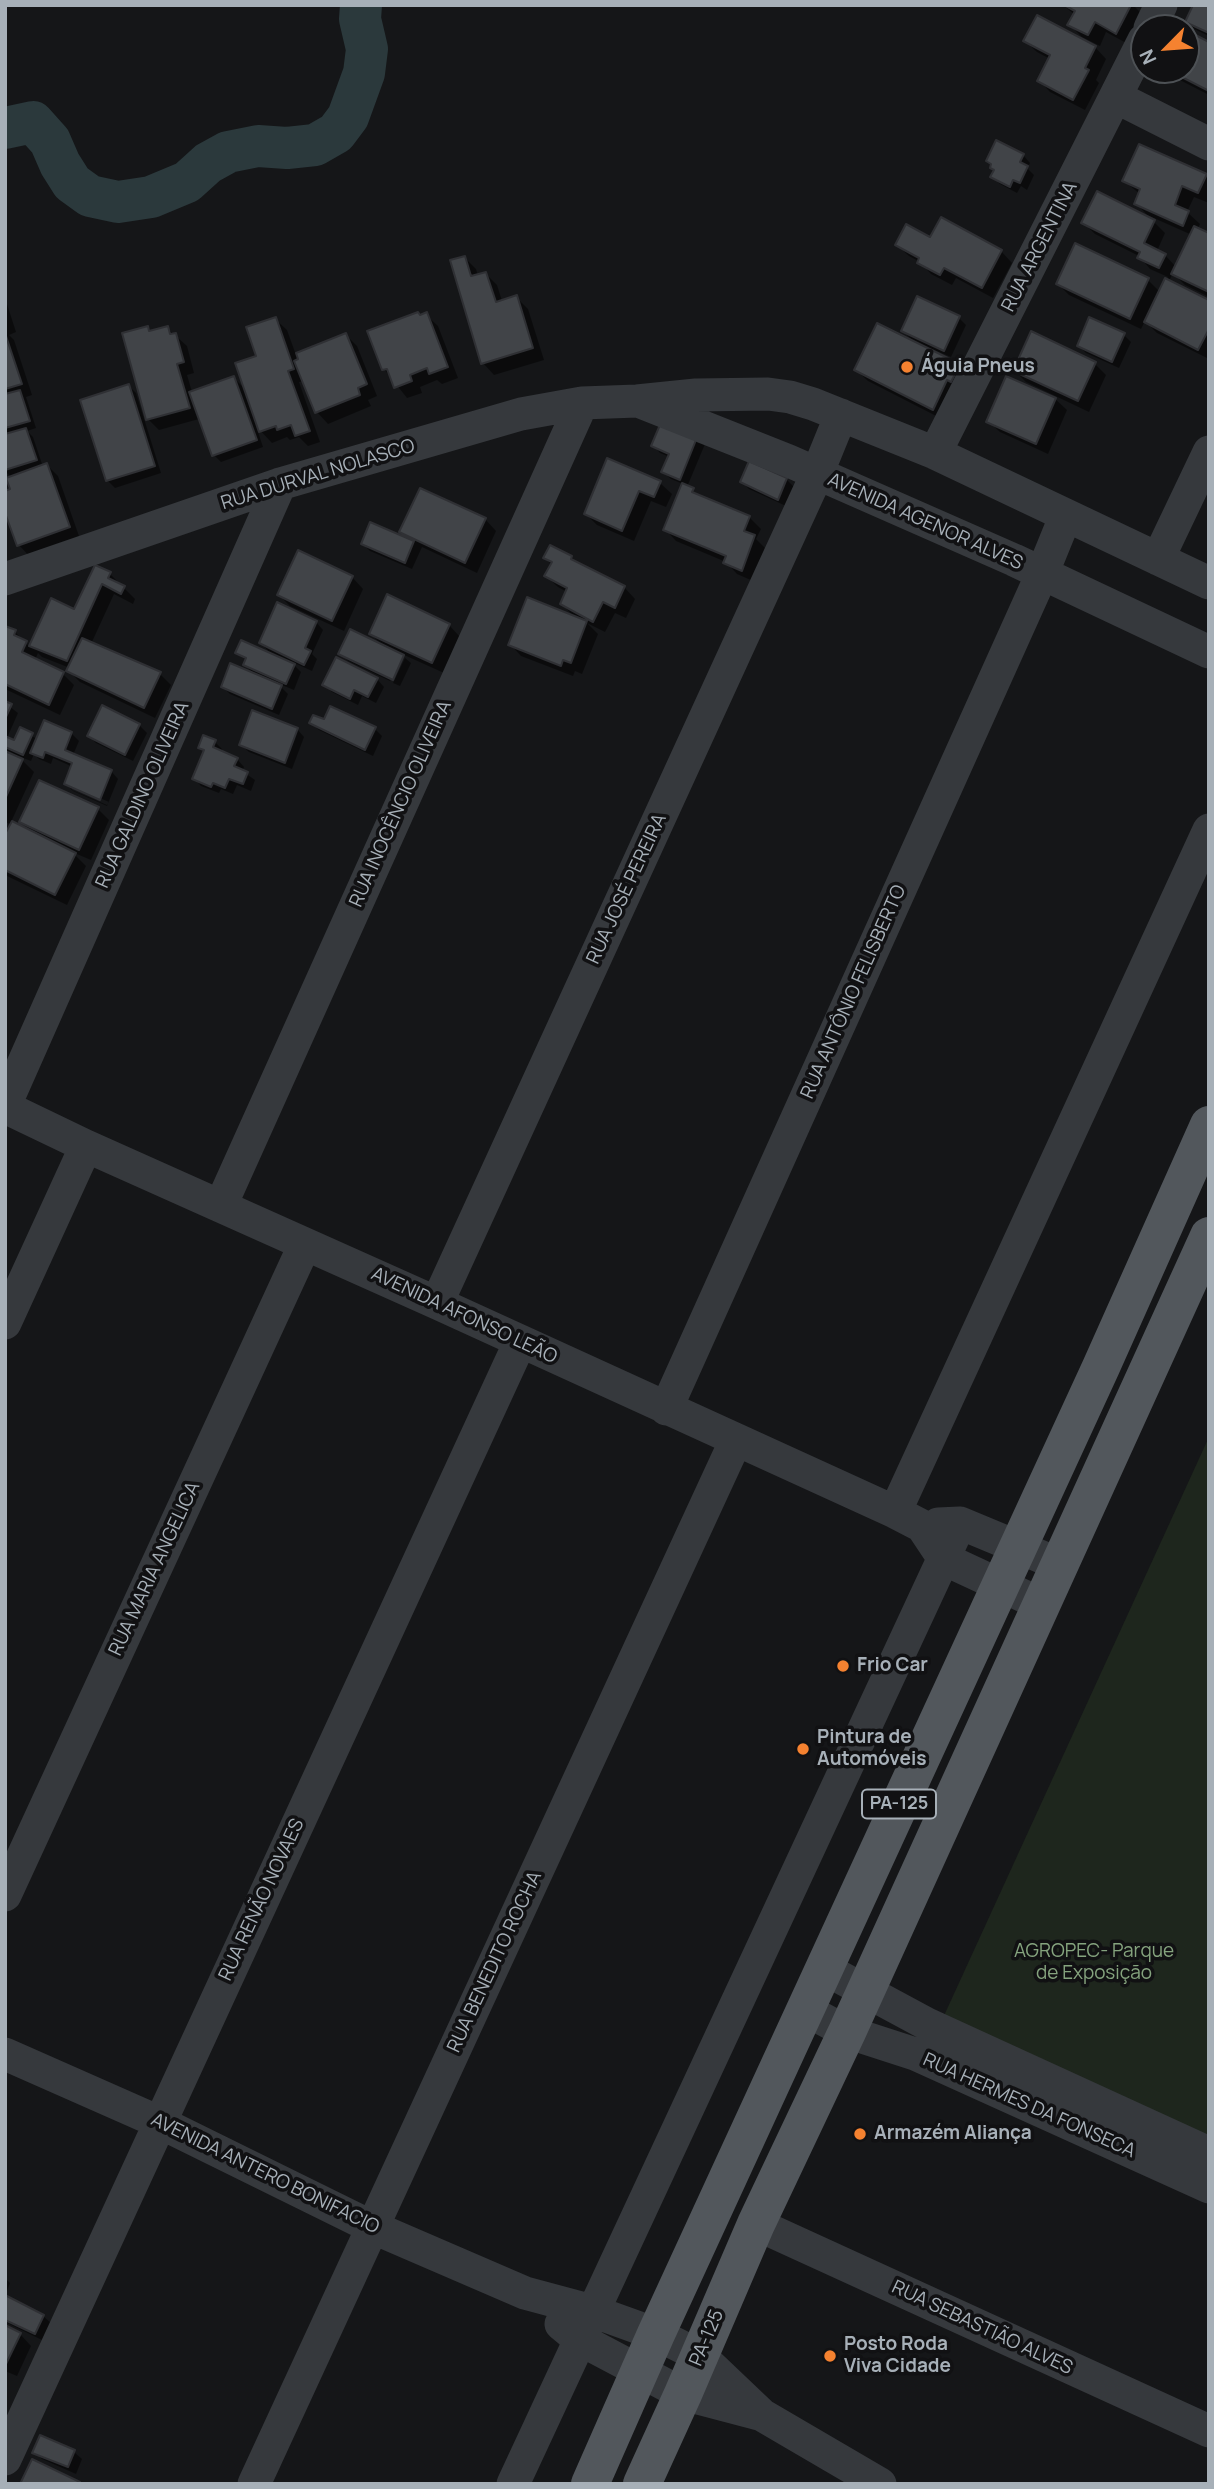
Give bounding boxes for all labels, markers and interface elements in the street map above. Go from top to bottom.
north arrow [1130,14,1200,84]
text: N [1133,45,1162,69]
street label: RUA ARGENTINA [997,178,1083,316]
place label: Águia Pneus [921,356,1035,378]
marker: Águia Pneus [899,359,915,375]
street label: RUA DURVAL NOLASCO [218,435,418,515]
street label: AVENIDA AGENOR ALVES [824,469,1026,575]
street label: RUA INOCÊNCIO OLIVEIRA [345,697,457,911]
street label: RUA GALDINO OLIVEIRA [92,698,194,892]
street label: RUA JOSÉ PEREIRA [582,810,672,968]
street label: RUA ANTÔNIO FELISBERTO [797,882,911,1102]
street label: AVENIDA AFONSO LEÃO [368,1263,560,1369]
street label: RUA MARIA ANGELICA [105,1478,205,1660]
place label: Frio Car [857,1655,928,1677]
marker: Frio Car [835,1658,851,1674]
place label: Pintura de Automóveis [817,1727,927,1771]
marker: Pintura de Automóveis [795,1741,811,1757]
road number: PA-125 [862,1790,936,1818]
street label: RUA RENÃO NOVAES [214,1815,310,1985]
street label: RUA BENEDITO ROCHA [443,1868,547,2056]
park label: AGROPEC- Parque de Exposição [1014,1941,1174,1985]
street label: RUA HERMES DA FONSECA [919,2049,1139,2163]
street label: AVENIDA ANTERO BONIFACIO [147,2109,383,2239]
place label: Armazém Aliança [874,2123,1032,2145]
marker: Armazém Aliança [852,2126,868,2142]
street label: RUA SEBASTIÃO ALVES [888,2276,1076,2380]
street label: PA-125 [685,2306,729,2370]
place label: Posto Roda Viva Cidade [844,2334,951,2378]
marker: Posto Roda Viva Cidade [822,2348,838,2364]

